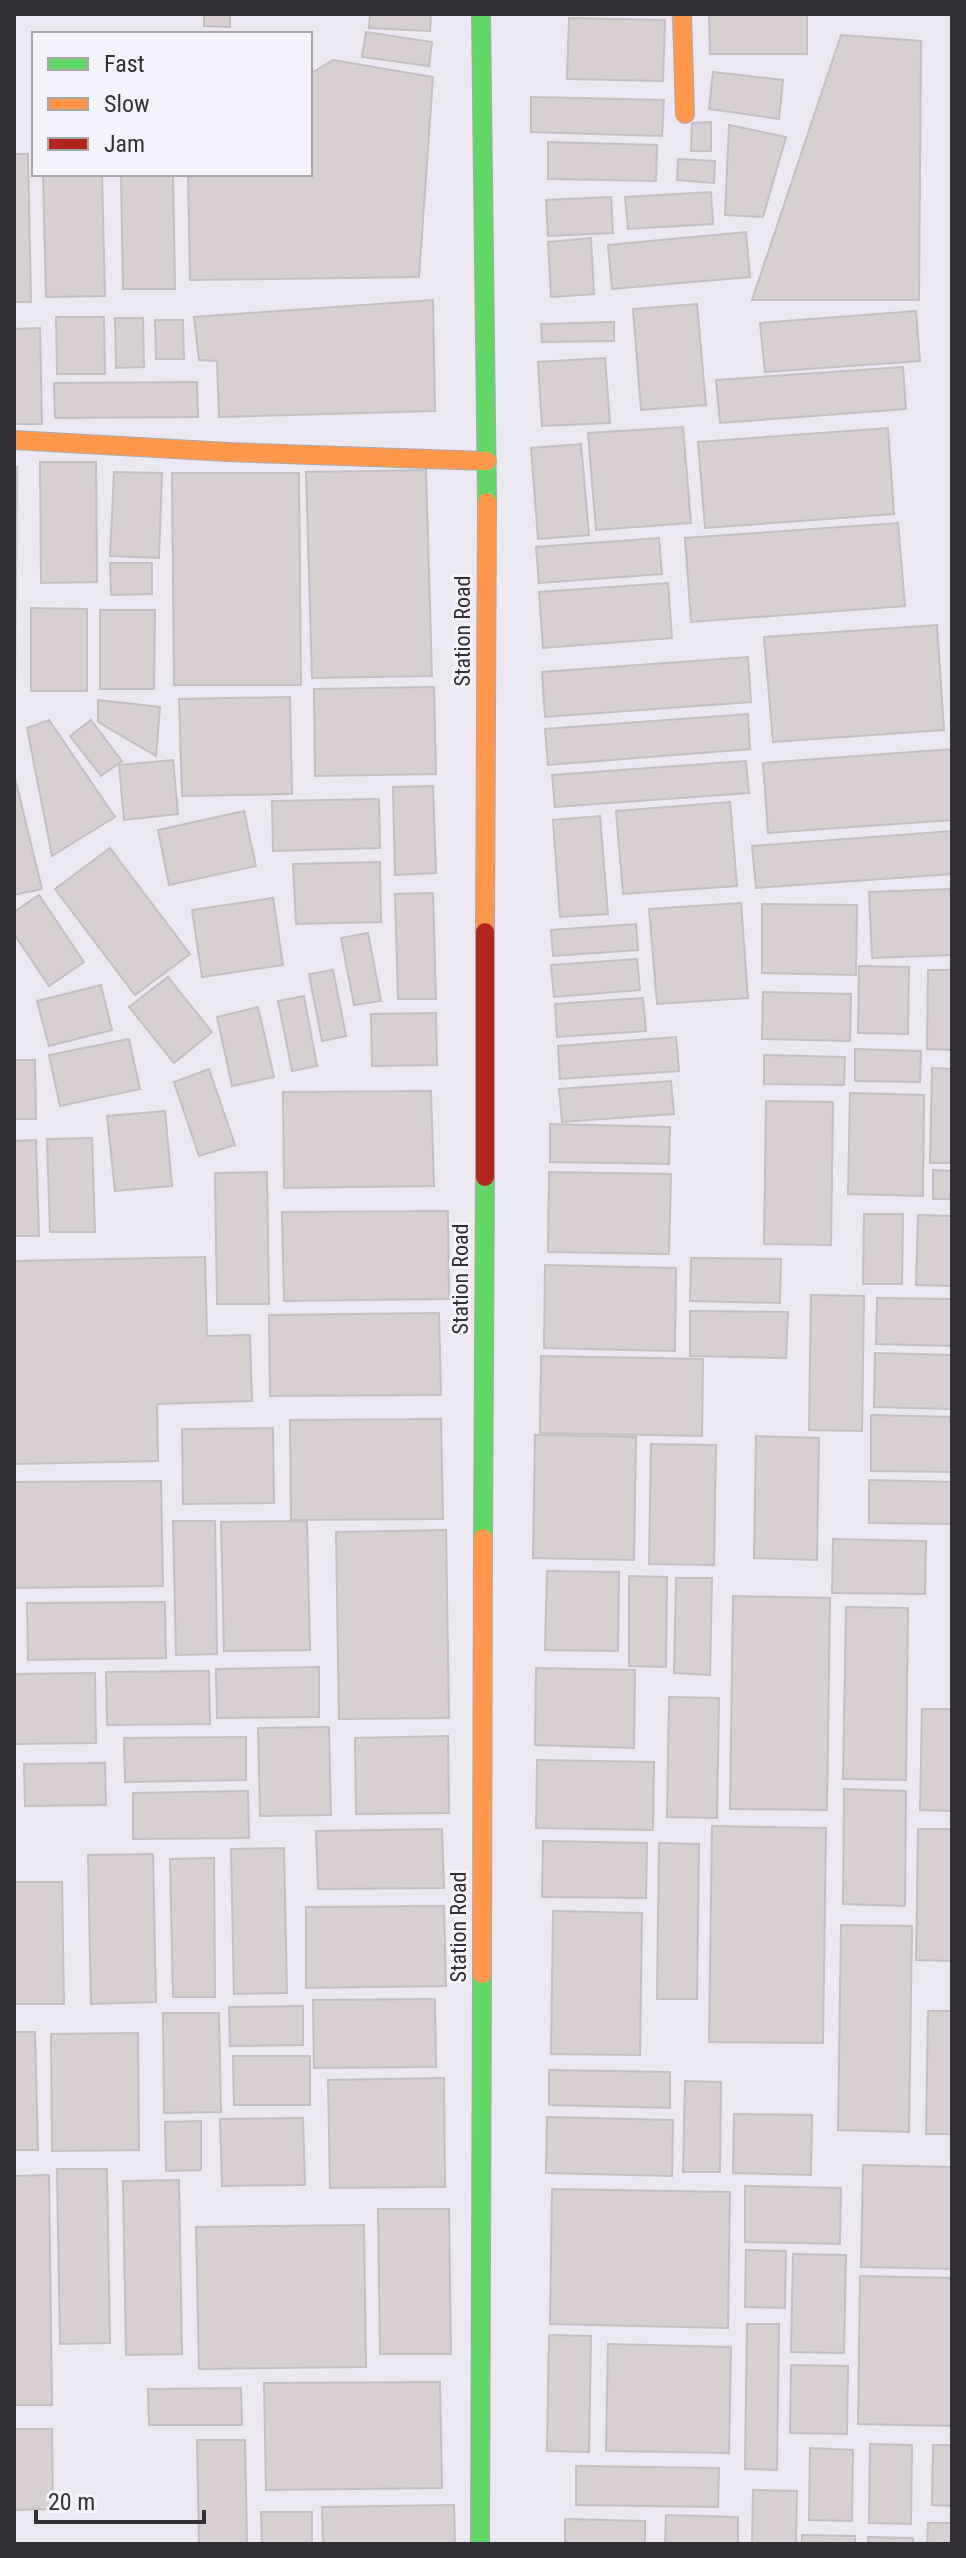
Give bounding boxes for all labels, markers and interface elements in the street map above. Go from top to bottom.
legend [32,32,312,176]
text: Fast [104,50,145,78]
text: Slow [104,90,150,118]
text: Jam [104,130,145,158]
street label: Station Road [450,576,475,686]
street label: Station Road [448,1224,473,1334]
street label: Station Road [446,1872,471,1982]
scale bar [36,2474,204,2524]
text: 20 m [48,2488,95,2516]

